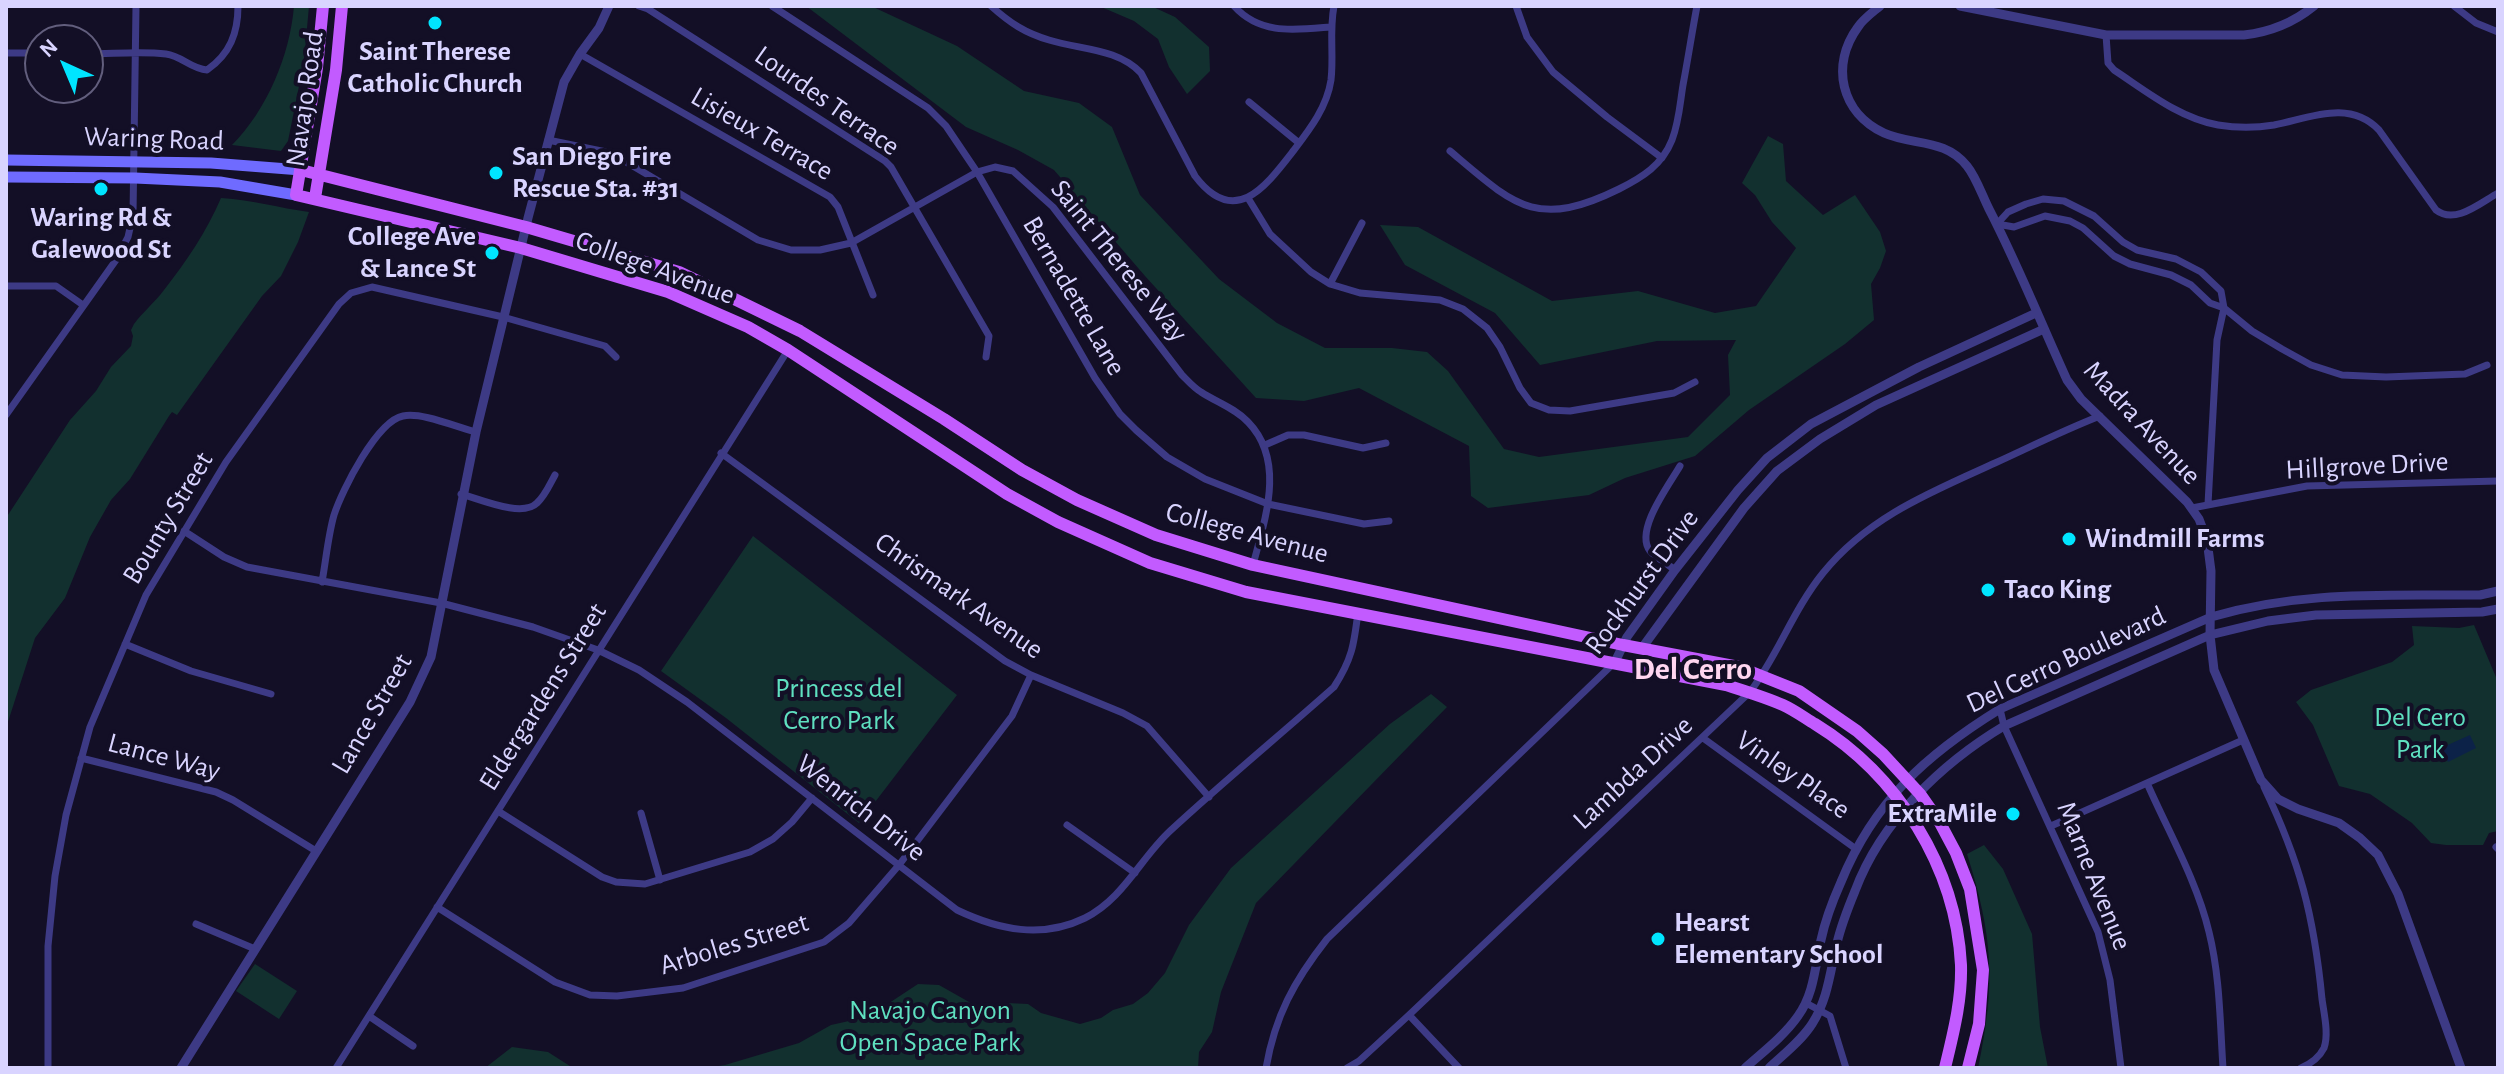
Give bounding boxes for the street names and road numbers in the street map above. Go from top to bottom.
street label: Navajo Road [279,29,331,169]
street label: Lourdes Terrace [748,39,906,163]
street label: Lisieux Terrace [685,80,839,188]
street label: Waring Road [83,120,225,158]
street label: Saint Therese Way [1043,173,1195,349]
street label: Bernadette Lane [1015,210,1133,382]
street label: College Avenue [571,224,739,312]
street label: Madra Avenue [2076,354,2208,492]
street label: Hillgrove Drive [2285,445,2449,487]
street label: Bounty Street [115,446,221,590]
street label: College Avenue [1162,495,1332,571]
street label: Rockhurst Drive [1578,503,1706,661]
street label: Chrismark Avenue [868,525,1050,667]
street label: Eldergardens Street [472,597,614,797]
street label: Del Cerro Boulevard [1961,599,2171,721]
street label: Lance Street [324,648,420,780]
street label: Lambda Drive [1566,709,1700,837]
street label: Vinley Place [1730,724,1856,826]
street label: Lance Way [104,726,224,788]
street label: Wenrich Drive [790,747,932,869]
street label: Marne Avenue [2049,797,2139,955]
street label: Arboles Street [656,905,812,983]

